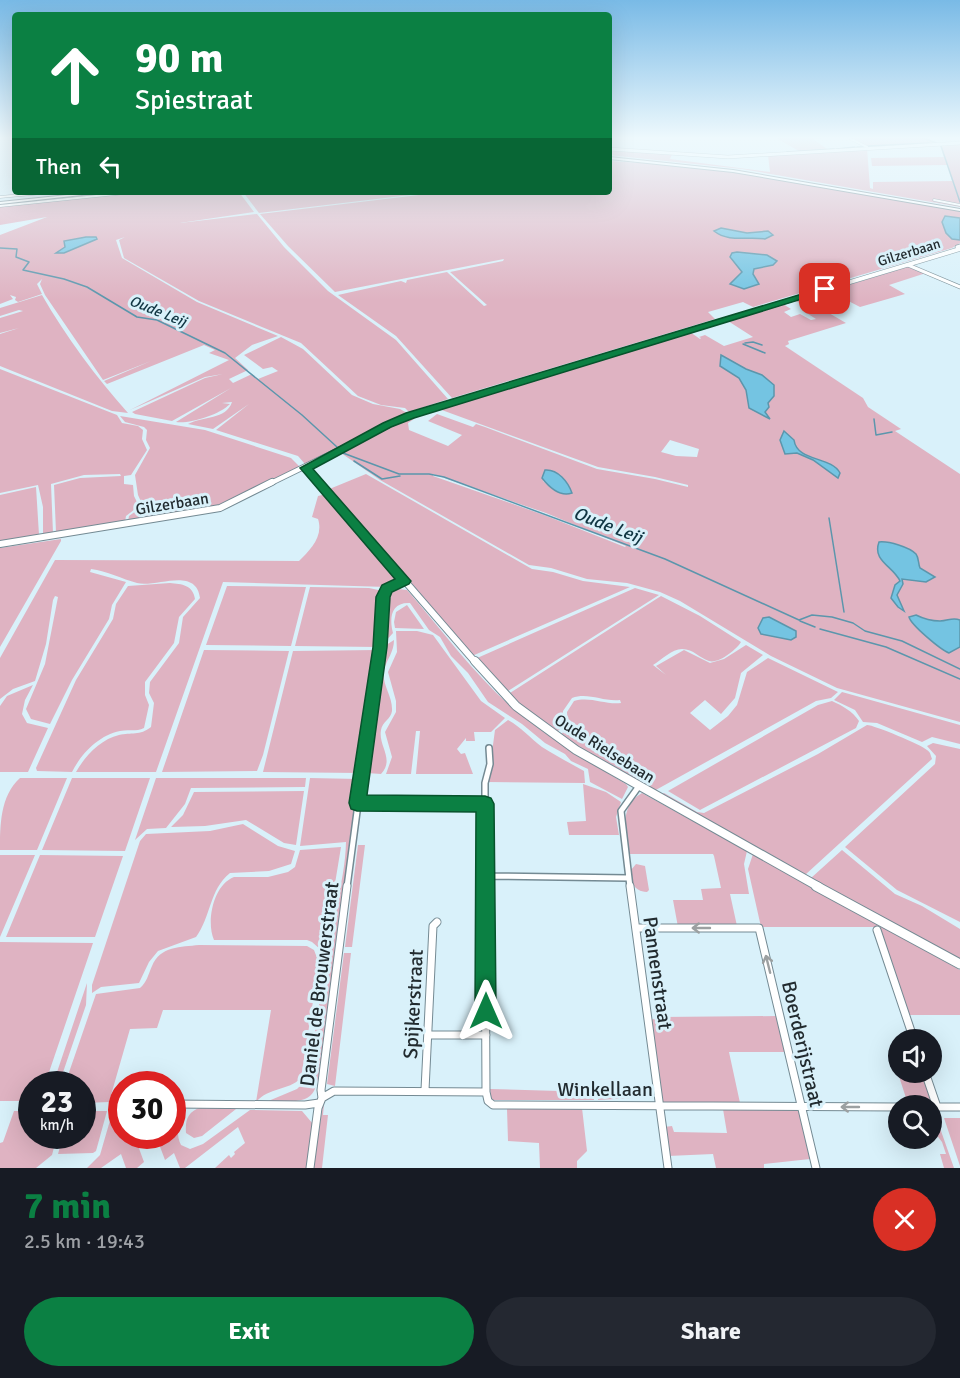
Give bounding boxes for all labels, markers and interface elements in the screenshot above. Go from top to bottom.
text: 90 m [135,33,224,84]
icon: ahead [36,36,114,114]
text: Spiestraat [135,84,253,117]
icon: left [94,150,127,183]
text: Then [36,153,82,180]
street label: Gilzerbaan [876,235,943,270]
pin [799,263,850,314]
icon: arrive [808,272,841,305]
water label: Oude Leij [127,291,191,331]
street label: Gilzerbaan [134,488,210,520]
water label: Oude Leij [570,502,647,549]
street label: Oude Rielsebaan [551,710,658,788]
street label: Daniel de Brouwerstraat [295,880,344,1088]
street label: Pannenstraat [637,915,678,1031]
one-way arrow [691,922,711,934]
street label: Spijkerstraat [398,949,429,1059]
one-way arrow [761,954,773,973]
street label: Boerderijstraat [776,978,829,1110]
position arrow [454,979,518,1043]
map controls [888,1029,942,1149]
button: sound [888,1029,942,1083]
speed limit sign: 30 [108,1071,186,1149]
street label: Winkellaan [557,1077,653,1102]
text: 23 [41,1084,73,1121]
button: search [888,1095,942,1149]
one-way arrow [840,1101,860,1113]
text: km/h [40,1116,74,1134]
text: 7 min [24,1184,111,1229]
button: close [873,1188,936,1251]
text: 2.5 km · 19:43 [24,1229,145,1254]
button: Exit [24,1297,474,1366]
button: Share [486,1297,936,1366]

